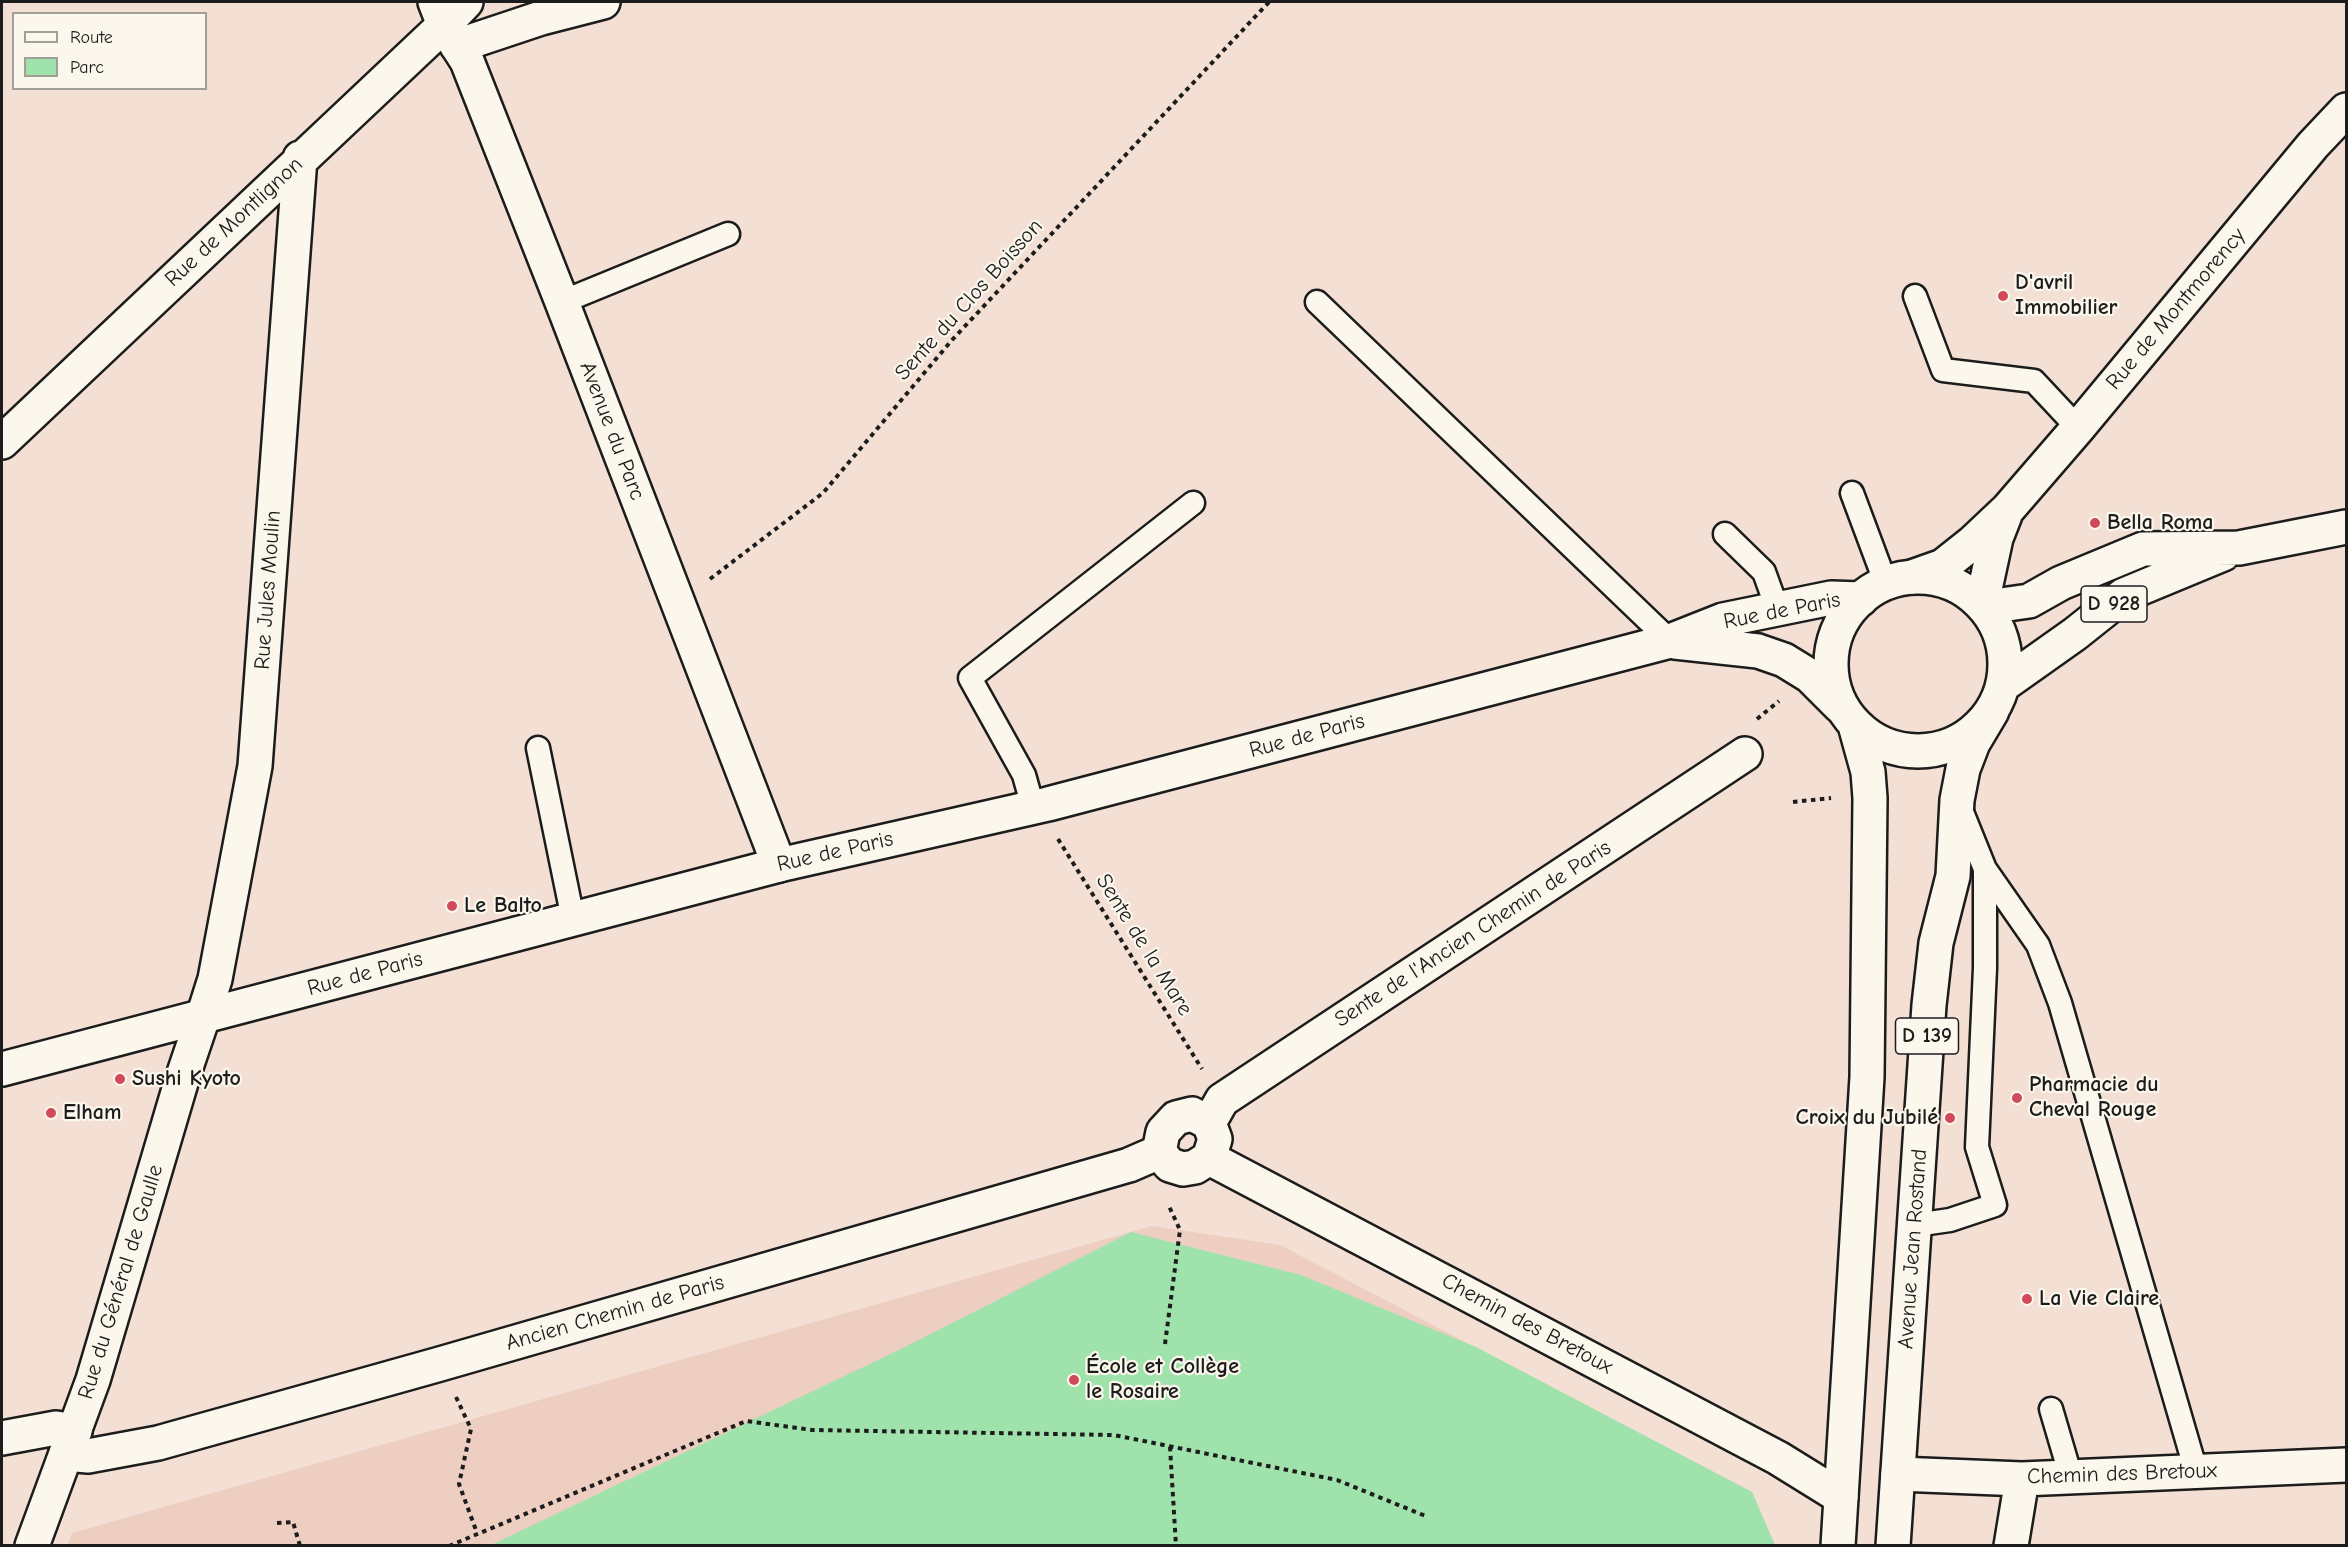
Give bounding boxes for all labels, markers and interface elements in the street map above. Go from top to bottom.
legend [12,12,207,90]
text: Route [70,27,113,48]
text: Parc [70,57,104,78]
street label: Rue de Montlignon [160,151,308,293]
street label: Sente du Clos Boisson [890,214,1048,386]
street label: Rue de Montmorency [2101,223,2251,395]
place label: D'avril Immobilier [2015,270,2117,322]
marker: D'avril Immobilier [1996,289,2010,303]
street label: Avenue du Parc [574,358,650,504]
street label: Rue Jules Moulin [249,509,287,671]
place label: Bella Roma [2107,510,2214,536]
marker: Bella Roma [2088,516,2102,530]
road number: D 928 [2081,586,2147,622]
street label: Rue de Paris [1721,587,1843,635]
street label: Rue de Paris [1246,708,1368,764]
street label: Rue de Paris [774,826,896,878]
street label: Sente de l'Ancien Chemin de Paris [1330,835,1616,1033]
street label: Sente de la Mare [1090,869,1198,1021]
place label: Le Balto [464,893,542,919]
marker: Le Balto [445,899,459,913]
street label: Rue de Paris [304,946,426,1002]
road number: D 139 [1896,1018,1958,1054]
place label: Sushi Kyoto [132,1066,241,1092]
marker: Sushi Kyoto [113,1072,127,1086]
place label: Pharmacie du Cheval Rouge [2029,1072,2159,1124]
marker: Pharmacie du Cheval Rouge [2010,1091,2024,1105]
place label: Elham [63,1100,122,1126]
place label: Croix du Jubilé [1796,1105,1938,1131]
marker: Elham [44,1106,58,1120]
marker: Croix du Jubilé [1943,1111,1957,1125]
street label: Avenue Jean Rostand [1893,1148,1933,1350]
street label: Rue du Général de Gaulle [73,1162,169,1402]
street label: Chemin des Bretoux [1437,1268,1617,1380]
street label: Ancien Chemin de Paris [503,1269,727,1357]
place label: La Vie Claire [2039,1286,2159,1312]
marker: La Vie Claire [2020,1292,2034,1306]
place label: École et Collège le Rosaire [1086,1354,1239,1406]
marker: École et Collège le Rosaire [1067,1373,1081,1387]
street label: Chemin des Bretoux [2027,1457,2217,1491]

